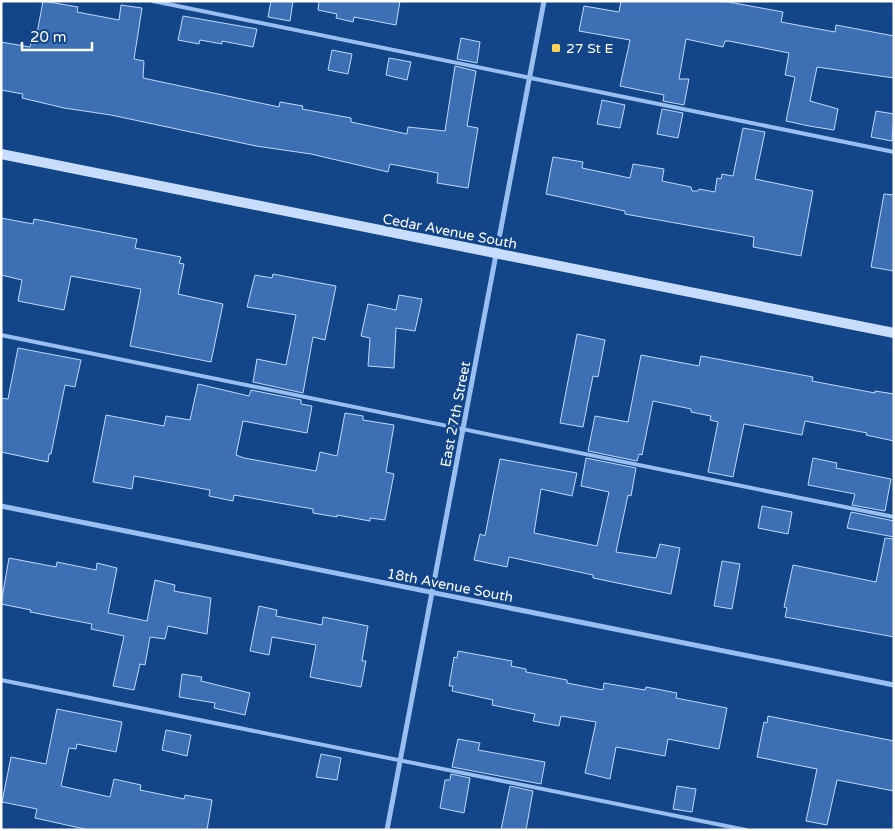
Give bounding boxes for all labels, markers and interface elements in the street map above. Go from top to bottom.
scale bar [22,20,92,52]
text: 20 m [30,28,67,46]
place label: 27 St E [566,40,614,57]
marker: 27 St E [550,42,562,54]
street label: Cedar Avenue South [381,210,518,253]
street label: East 27th Street [437,359,474,468]
street label: 18th Avenue South [385,565,515,606]

